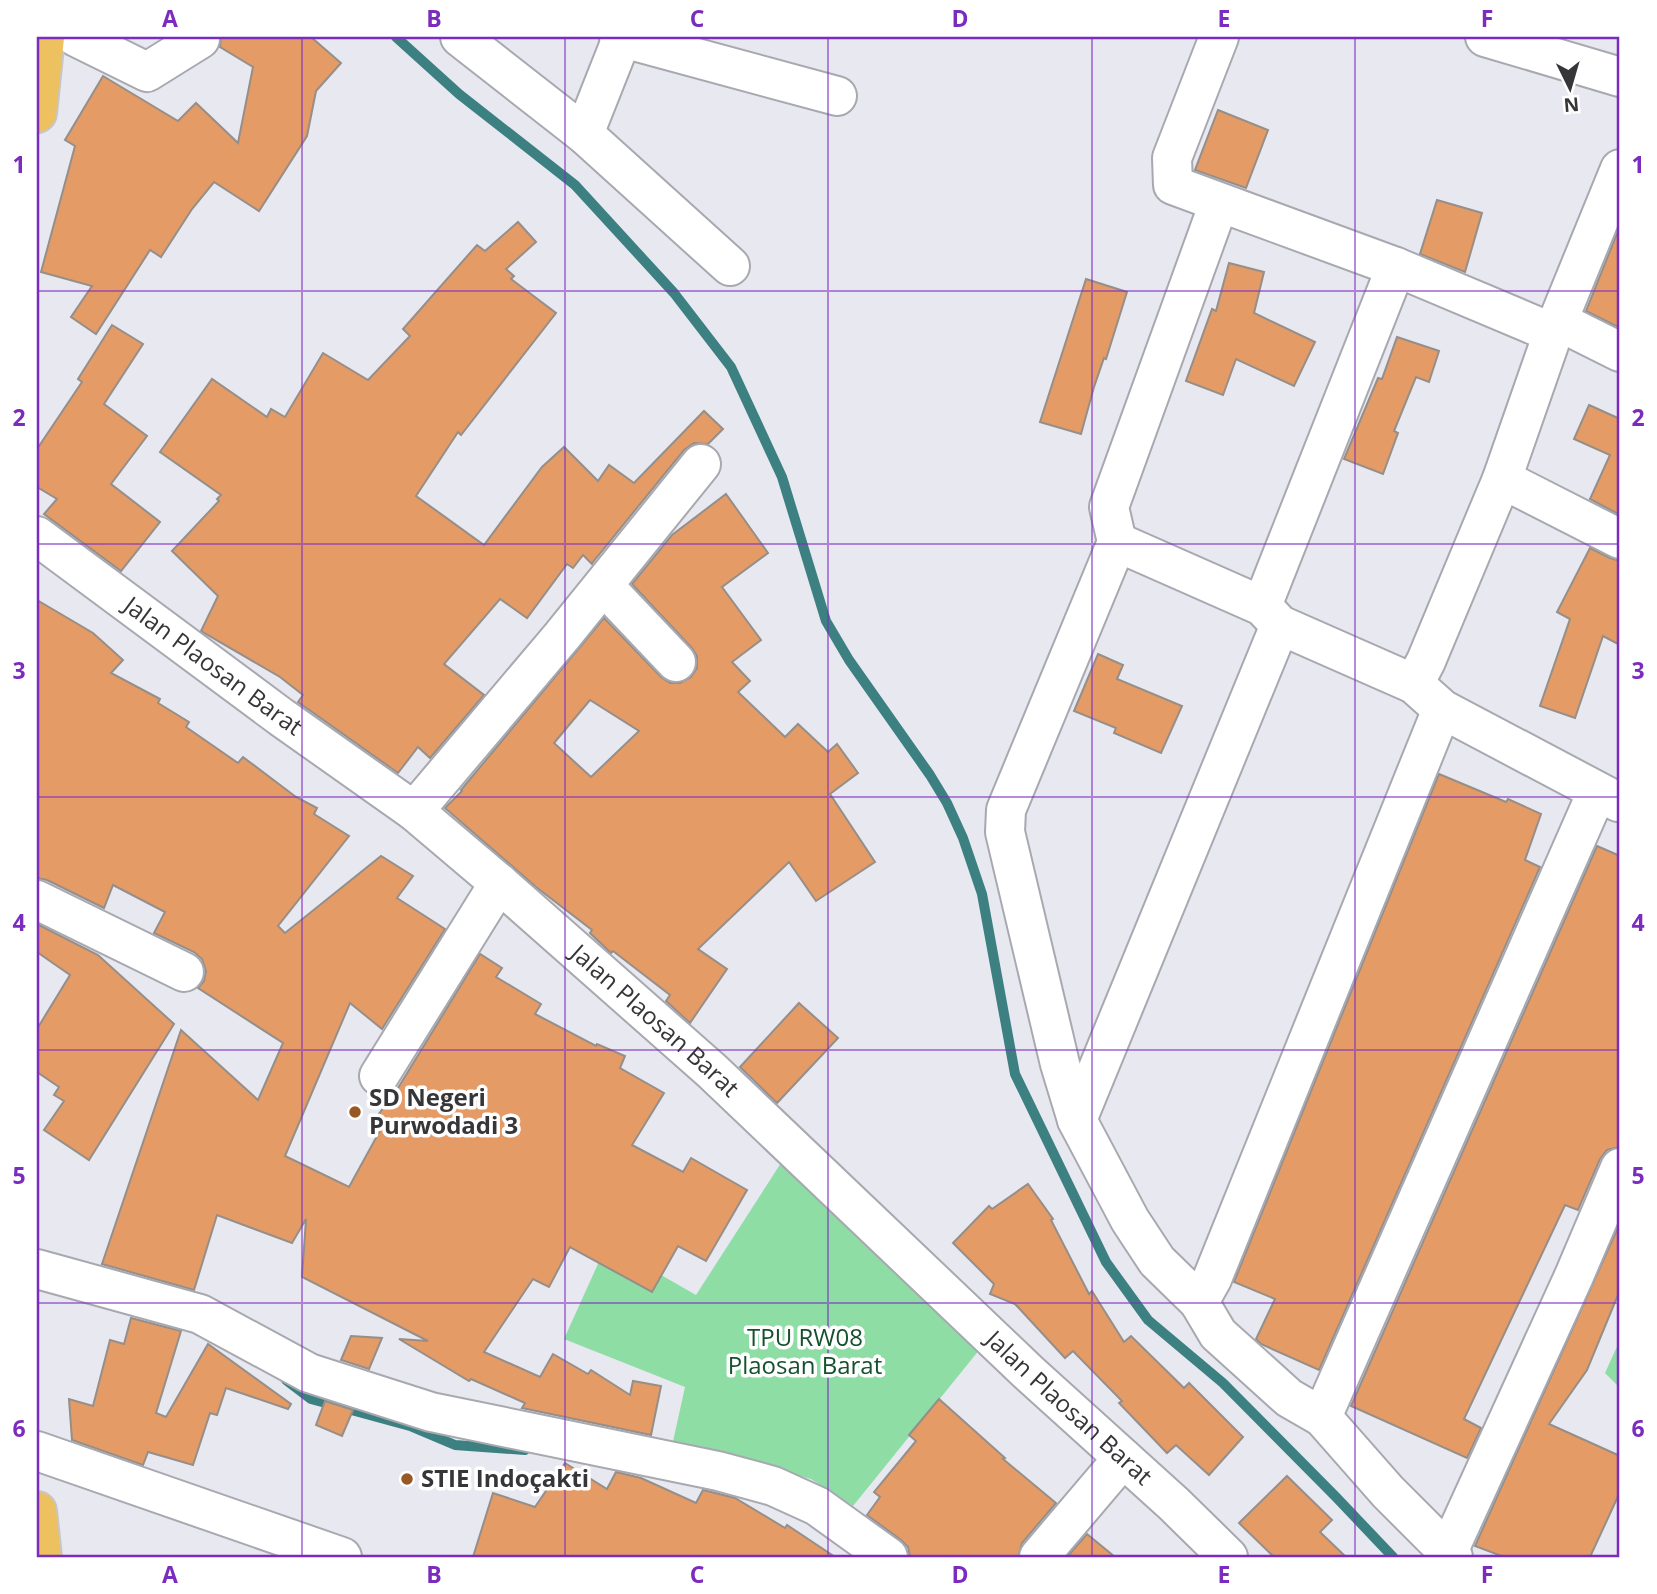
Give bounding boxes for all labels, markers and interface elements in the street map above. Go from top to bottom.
text: A [162,2,178,34]
text: B [426,2,442,34]
text: C [690,2,704,34]
text: D [951,2,969,34]
text: E [1218,2,1230,34]
text: F [1481,2,1493,34]
north arrow [1534,52,1604,122]
text: N [1563,91,1580,119]
text: 1 [12,148,26,180]
text: 1 [1631,148,1645,180]
text: 2 [12,401,26,433]
text: 2 [1631,401,1645,433]
street label: Jalan Plaosan Barat [116,587,310,742]
text: 3 [12,654,26,686]
text: 3 [1631,654,1645,686]
text: 4 [12,906,26,938]
text: 4 [1631,906,1645,938]
street label: Jalan Plaosan Barat [563,935,747,1103]
place label: SD Negeri Purwodadi 3 [369,1080,518,1141]
marker: SD Negeri Purwodadi 3 [347,1104,363,1120]
text: 5 [12,1159,26,1191]
text: 5 [1631,1159,1645,1191]
park label: TPU RW08 Plaosan Barat [728,1320,882,1381]
street label: Jalan Plaosan Barat [978,1321,1160,1492]
text: 6 [12,1412,26,1444]
text: 6 [1631,1412,1645,1444]
place label: STIE Indoçakti [421,1461,589,1494]
marker: STIE Indoçakti [399,1471,415,1487]
text: A [162,1558,178,1590]
text: B [426,1558,442,1590]
text: C [690,1558,704,1590]
text: D [951,1558,969,1590]
text: E [1218,1558,1230,1590]
text: F [1481,1558,1493,1590]

